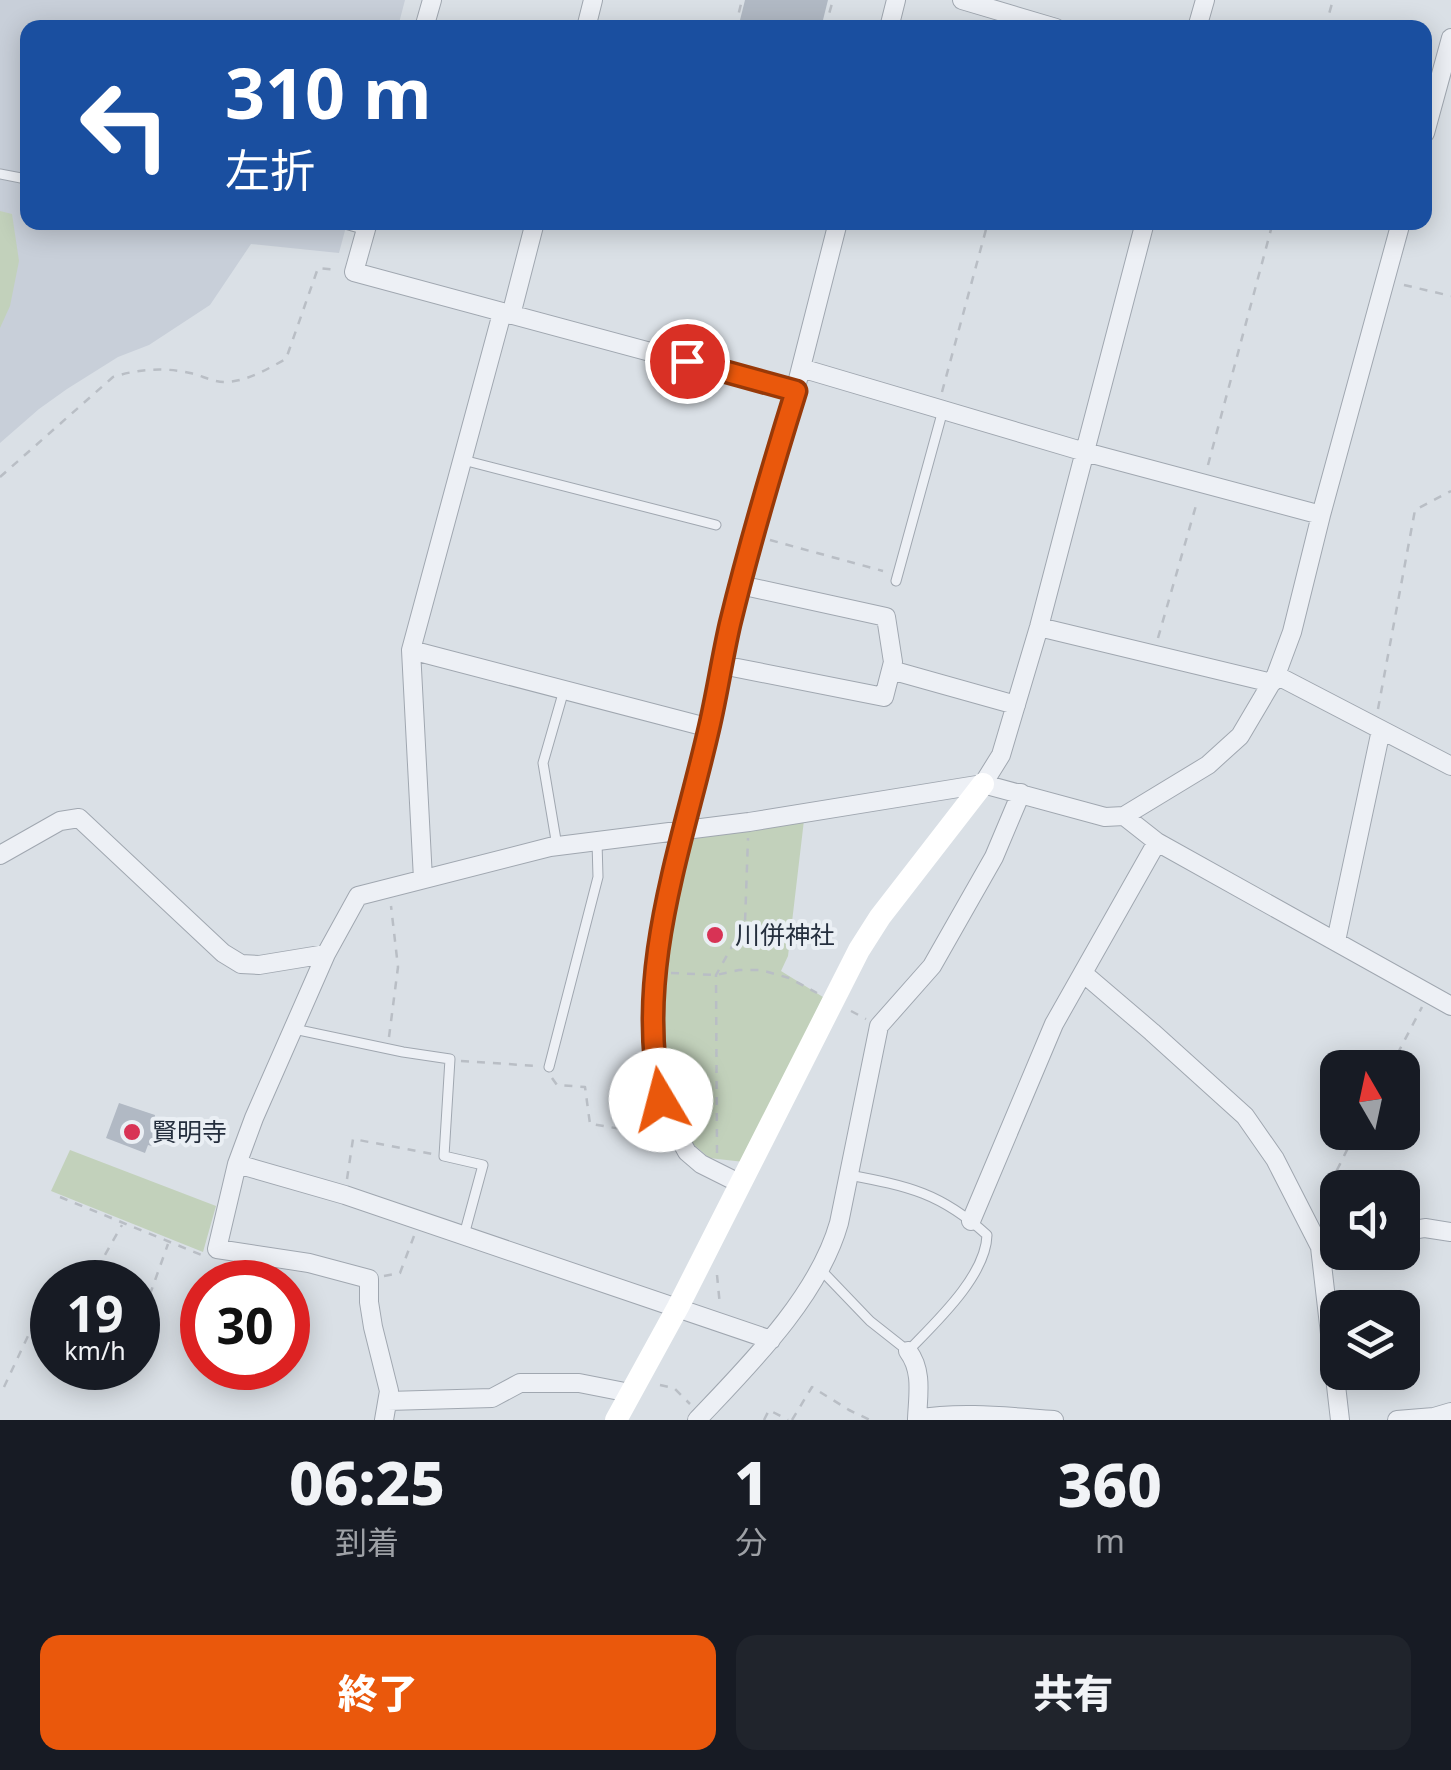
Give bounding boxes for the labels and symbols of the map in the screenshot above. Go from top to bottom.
pin [645,319,730,404]
place label: 川併神社 [735,917,835,951]
marker: 川併神社 [704,924,726,946]
position arrow [609,1048,713,1152]
north arrow [1320,1050,1420,1150]
place label: 賢明寺 [152,1114,227,1148]
marker: 賢明寺 [121,1121,143,1143]
speed limit sign: 30 [180,1260,310,1390]

